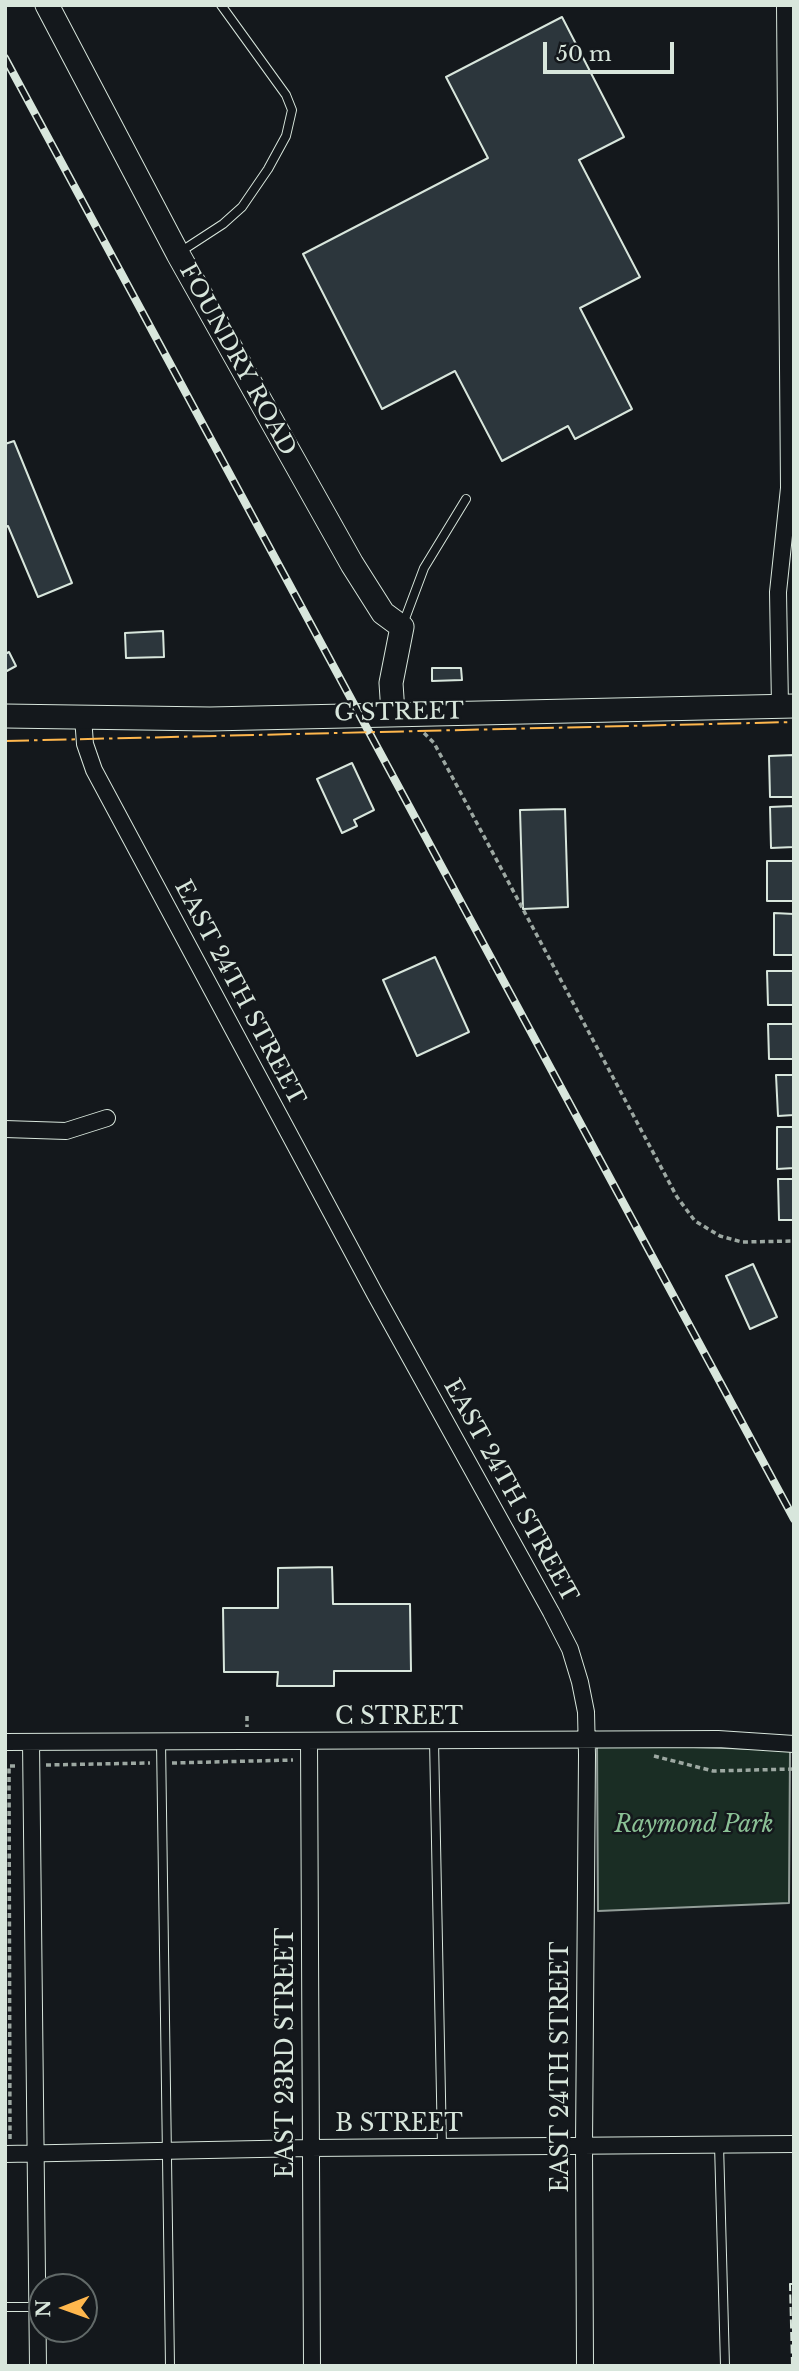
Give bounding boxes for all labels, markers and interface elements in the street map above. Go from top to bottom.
scale bar [547,28,678,72]
text: 50 m [556,41,611,67]
street label: FOUNDRY ROAD [173,259,301,461]
street label: G STREET [334,698,464,728]
street label: EAST 24TH STREET [168,876,310,1110]
street label: EAST 24TH STREET [437,1375,583,1607]
street label: C STREET [335,1704,463,1732]
park label: Raymond Park [615,1812,773,1840]
street label: EAST 23RD STREET [273,1928,301,2178]
street label: EAST 24TH STREET [548,1942,576,2192]
street label: B STREET [335,2111,463,2139]
north arrow [28,2273,98,2343]
text: N [32,2299,55,2317]

